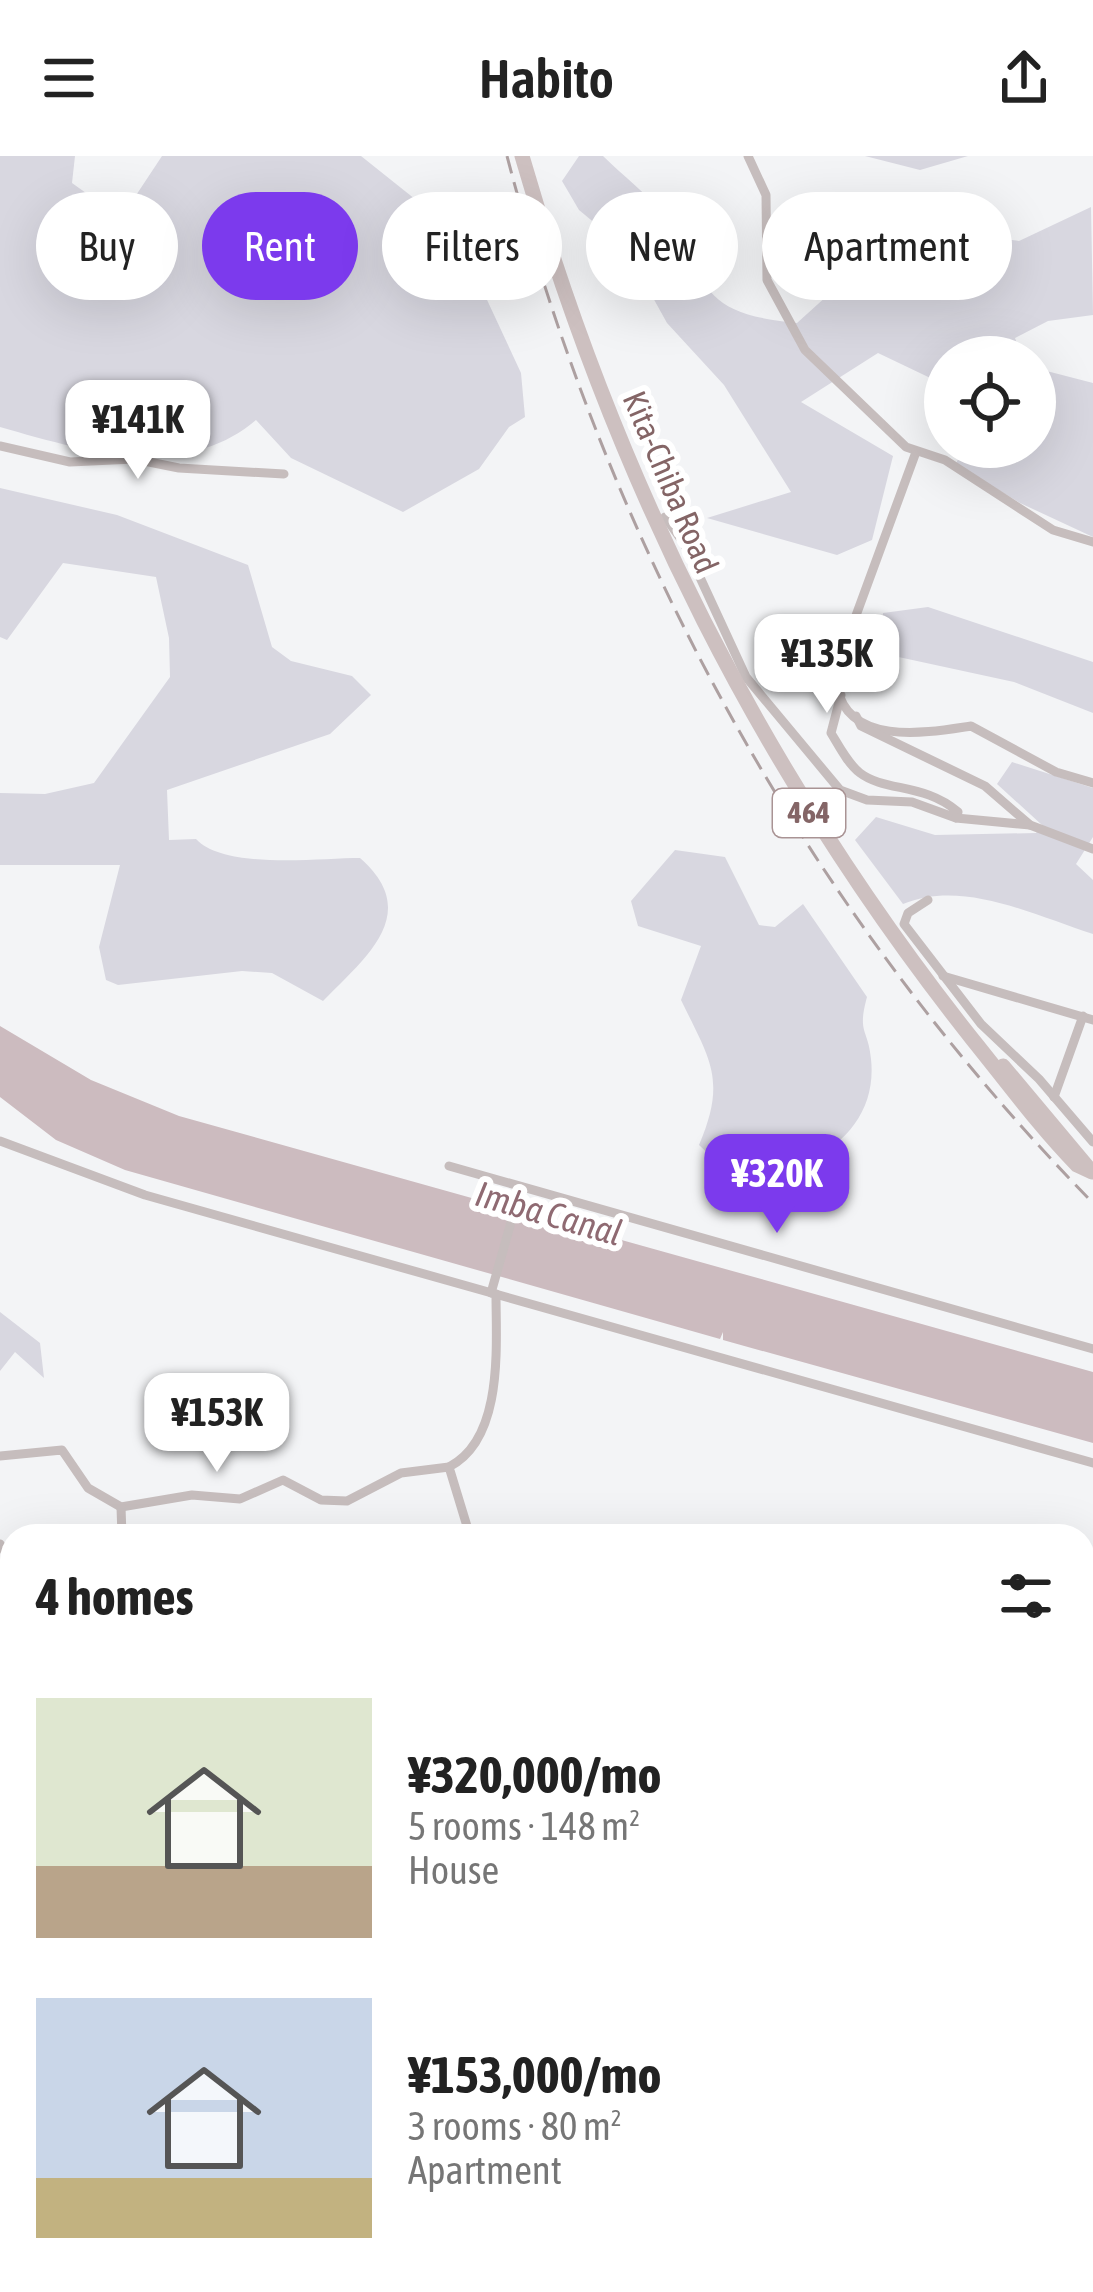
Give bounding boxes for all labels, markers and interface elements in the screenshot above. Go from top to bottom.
icon: menu [36,45,102,111]
icon: share [991,45,1057,111]
text: Habito [479,48,614,109]
chip: Buy [36,192,178,300]
chip: Rent [202,192,358,300]
chip: Filters [382,192,562,300]
chip: New [586,192,738,300]
chip: Apartment [762,192,1012,300]
map controls [924,336,1056,468]
button: locate [924,336,1056,468]
pin: ¥141K [54,380,222,482]
street label: Kita-Chiba Road [616,385,726,579]
text: ¥141K [92,397,184,441]
pin: ¥135K [743,614,911,716]
text: ¥135K [781,631,873,675]
road number: 464 [773,789,845,837]
pin: ¥320K [693,1134,861,1236]
text: ¥320K [731,1151,823,1195]
water label: Imba Canal [471,1172,627,1254]
pin: ¥153K [133,1373,301,1475]
text: ¥153K [171,1390,263,1434]
icon: filters [993,1563,1059,1629]
text: 4 homes [36,1567,194,1626]
text: ¥320,000/mo [408,1745,662,1804]
icon: home [132,1746,276,1890]
text: 5 rooms · 148 m² [408,1804,640,1848]
text: House [408,1848,499,1892]
text: ¥153,000/mo [408,2045,662,2104]
icon: home [132,2046,276,2190]
text: 3 rooms · 80 m² [408,2104,622,2148]
text: Apartment [408,2148,562,2192]

